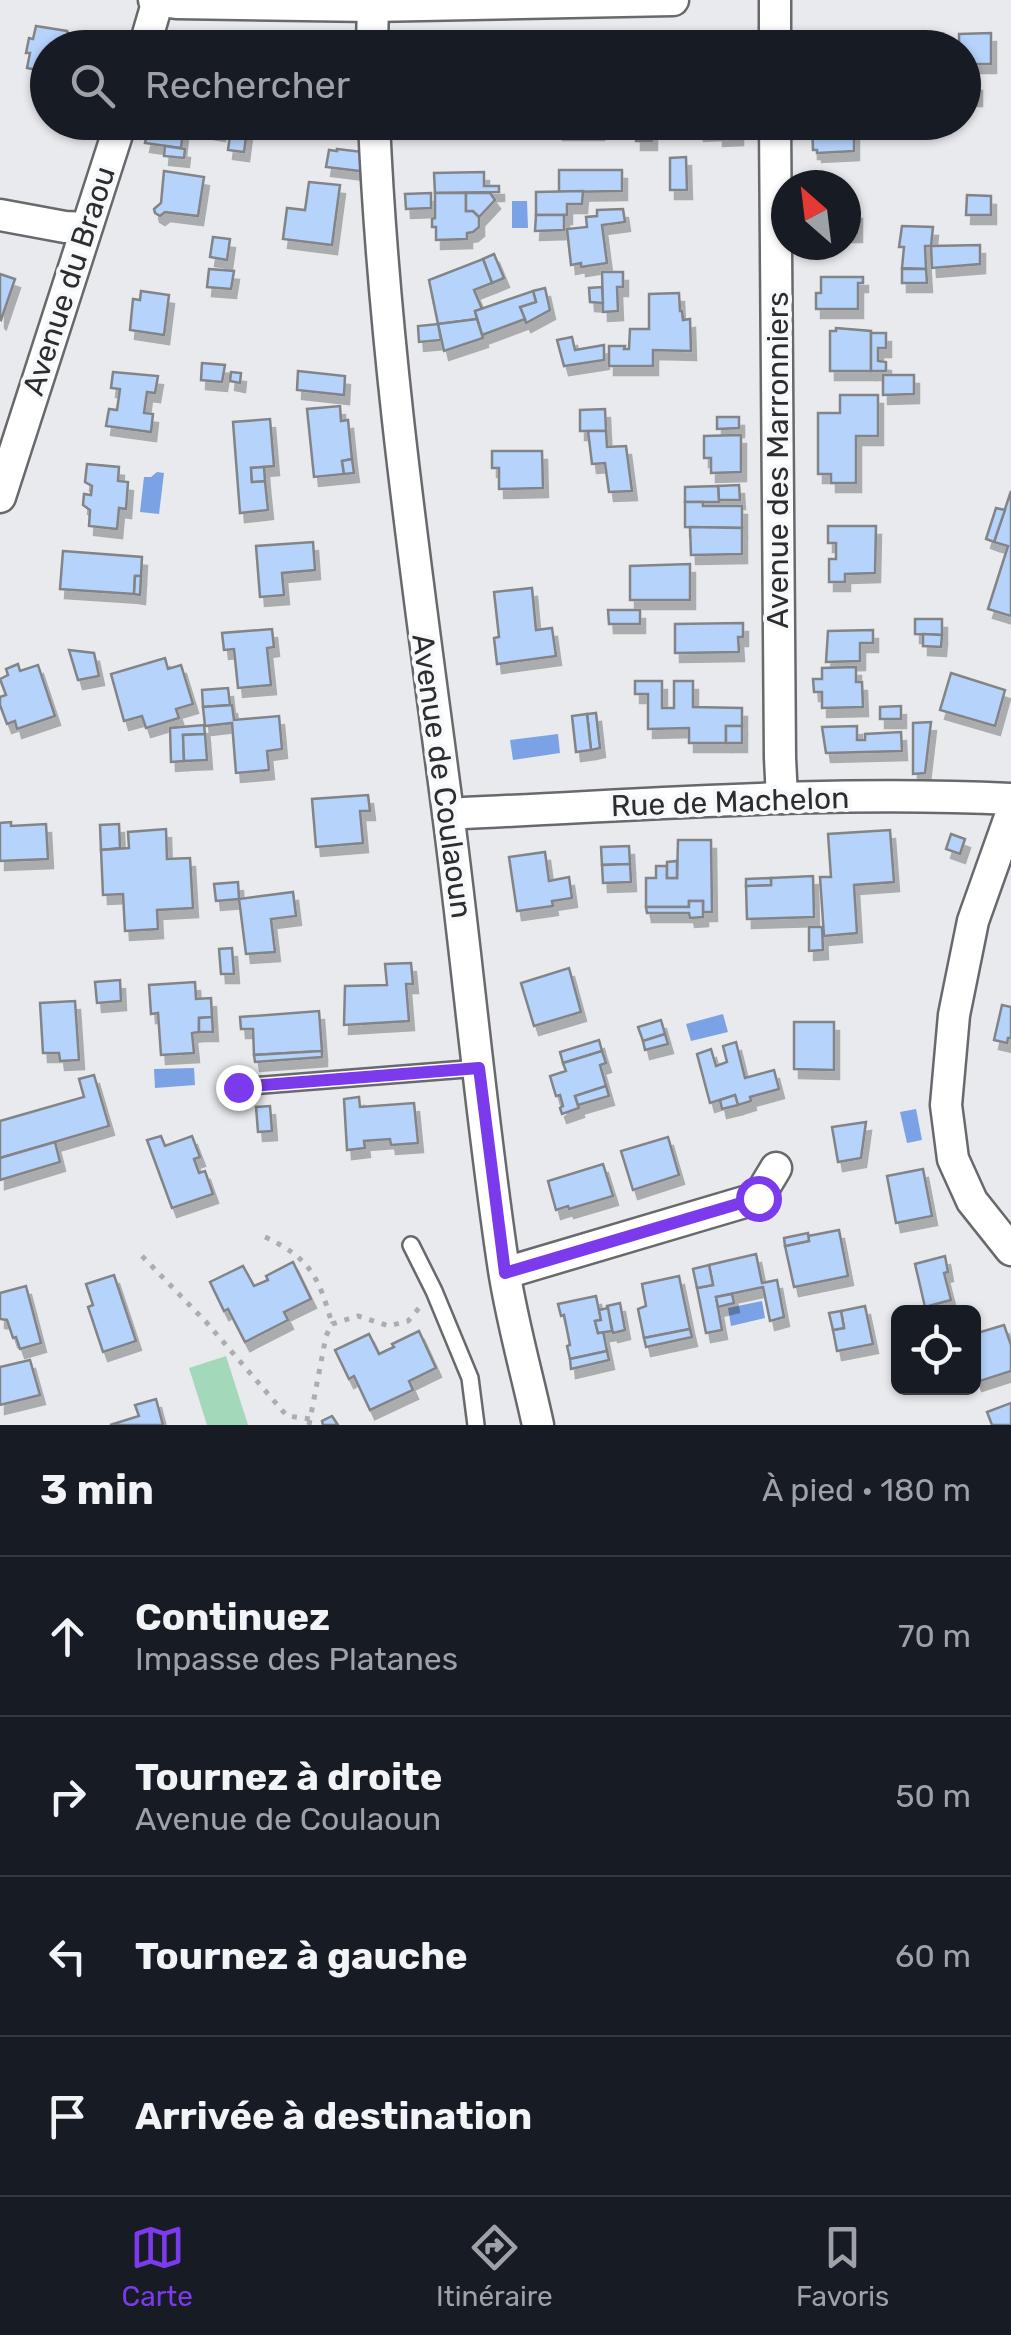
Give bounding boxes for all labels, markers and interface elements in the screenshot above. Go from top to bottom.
search box [30,30,981,140]
icon: search [65,58,120,113]
text: Rechercher [145,62,350,108]
street label: Avenue du Braou [15,162,123,400]
north arrow [771,170,861,260]
street label: Avenue des Marronniers [760,292,796,628]
street label: Avenue de Coulaoun [404,631,480,921]
street label: Rue de Machelon [610,780,850,824]
route end [216,1065,262,1111]
route start [736,1176,782,1222]
map controls [891,1305,981,1395]
button: locate [891,1305,981,1395]
text: 3 min [40,1465,154,1515]
text: À pied · 180 m [762,1471,971,1509]
text: Continuez [135,1594,330,1640]
icon: ahead [40,1609,95,1664]
text: 70 m [898,1617,971,1655]
text: Impasse des Platanes [135,1640,458,1678]
text: Tournez à droite [135,1754,442,1800]
icon: right [40,1769,95,1824]
text: 50 m [895,1777,971,1815]
text: Avenue de Coulaoun [135,1800,441,1838]
icon: left [40,1929,95,1984]
text: Tournez à gauche [135,1933,468,1979]
text: 60 m [895,1937,971,1975]
icon: arrive [40,2089,95,2144]
text: Arrivée à destination [135,2093,532,2139]
tab: Carte [122,2220,193,2313]
tab: Itinéraire [436,2220,553,2313]
tab: Favoris [796,2220,889,2313]

